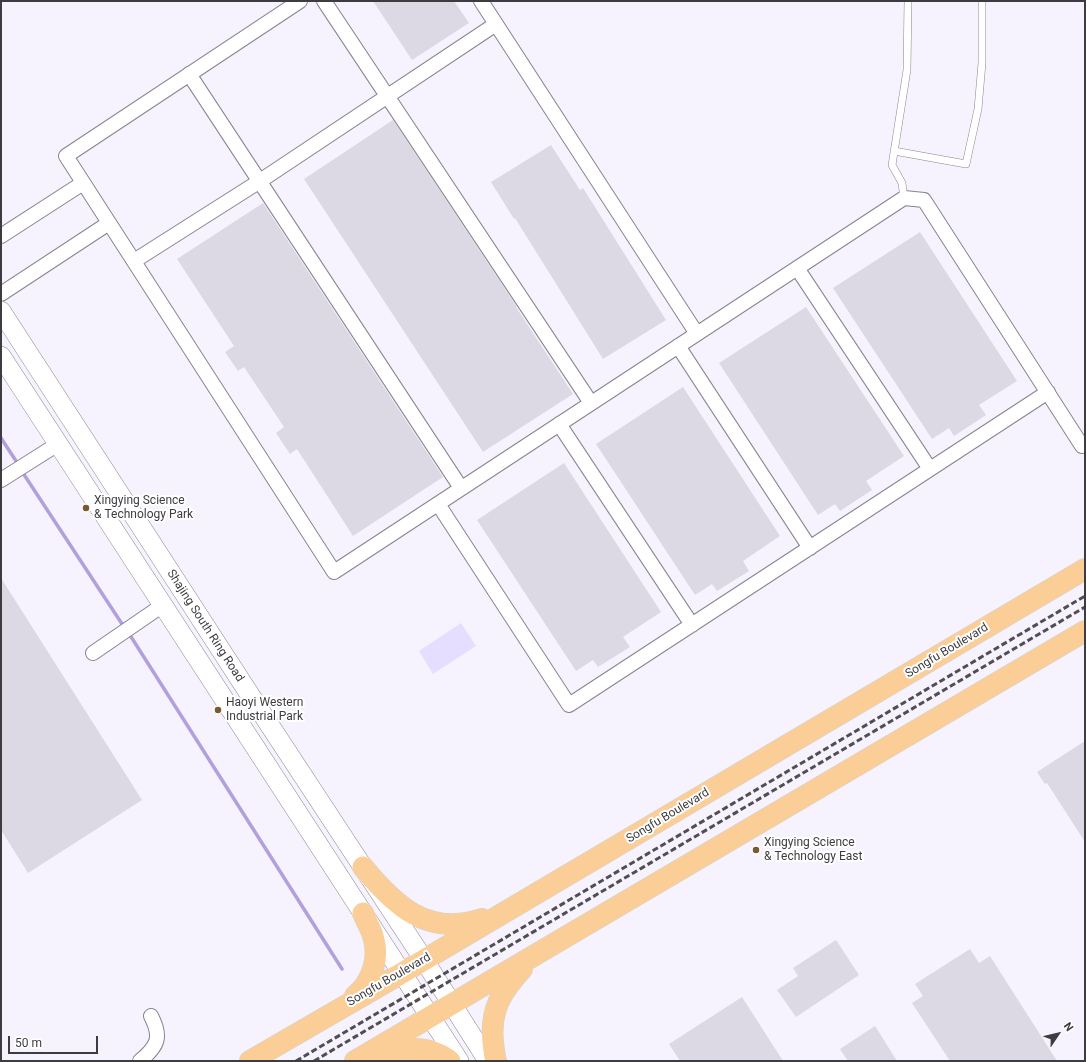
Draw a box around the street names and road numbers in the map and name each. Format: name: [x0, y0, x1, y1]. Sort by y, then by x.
street label: Shajing South Ring Road: [163, 567, 247, 685]
street label: Songfu Boulevard: [903, 621, 991, 681]
street label: Songfu Boulevard: [624, 786, 712, 846]
street label: Songfu Boulevard: [345, 950, 433, 1010]

